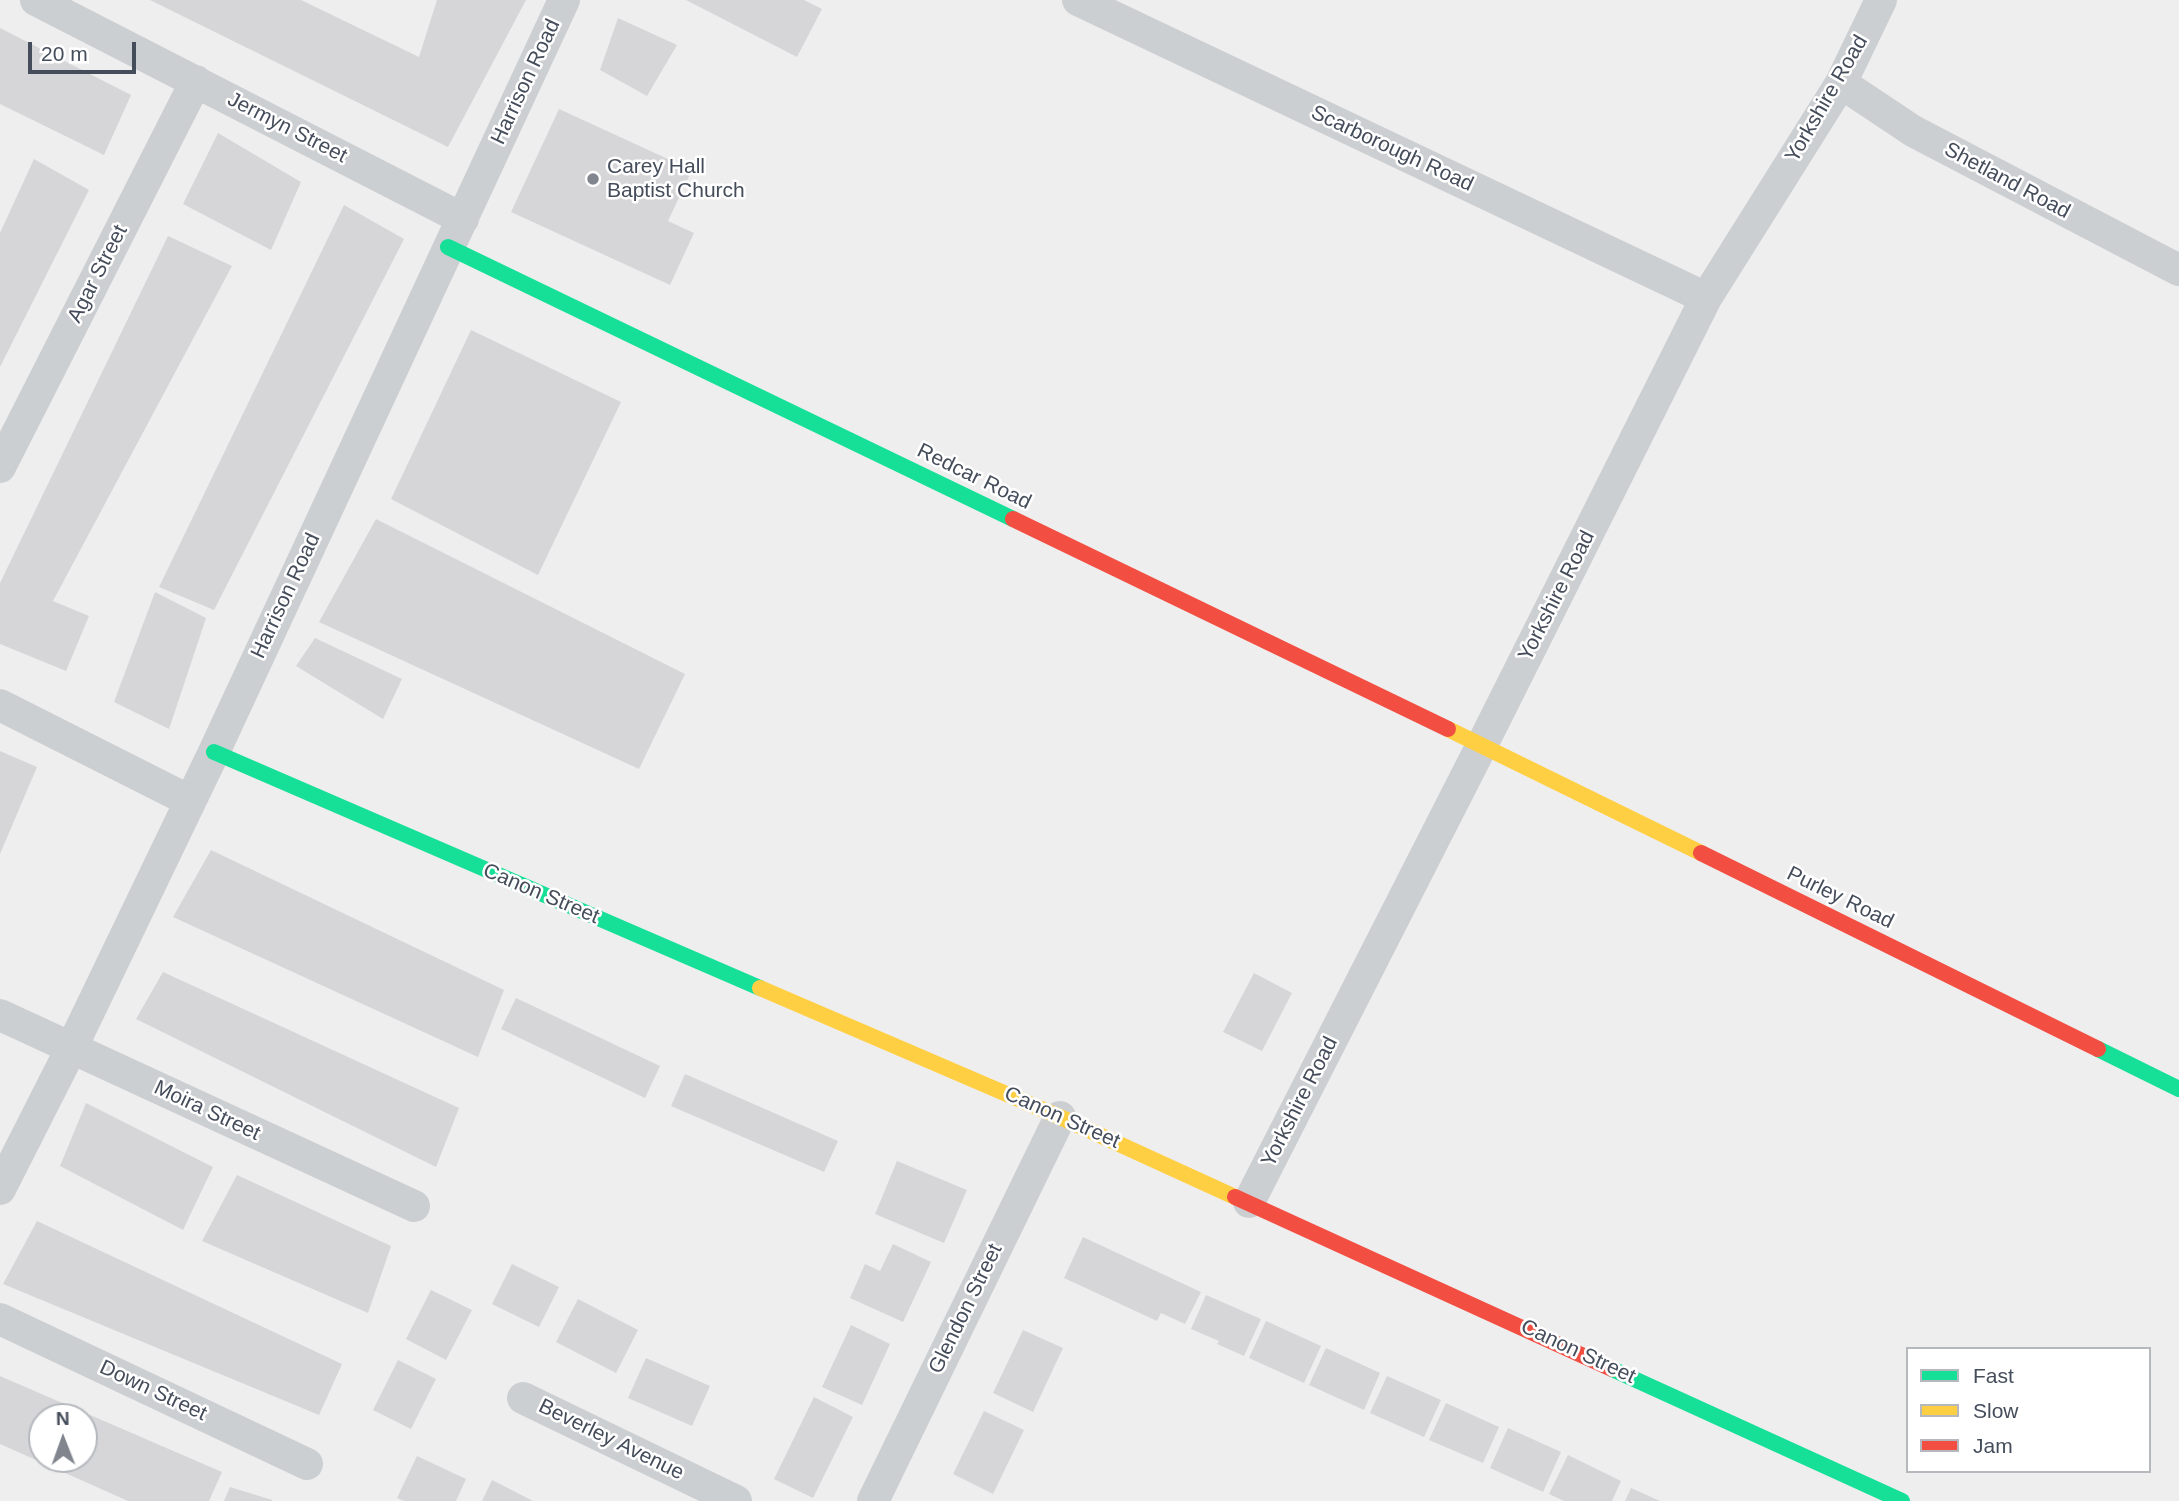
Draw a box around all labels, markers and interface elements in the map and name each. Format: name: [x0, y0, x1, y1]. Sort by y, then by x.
street label: Harrison Road: [486, 15, 566, 149]
scale bar: [32, 28, 140, 72]
street label: Yorkshire Road: [1780, 31, 1874, 167]
text: 20 m: [41, 42, 88, 65]
street label: Jermyn Street: [223, 87, 351, 169]
street label: Scarborough Road: [1307, 100, 1477, 198]
street label: Shetland Road: [1940, 137, 2074, 225]
place label: Carey Hall Baptist Church: [607, 154, 745, 204]
marker: Carey Hall Baptist Church: [585, 171, 601, 187]
street label: Agar Street: [63, 221, 133, 327]
street label: Redcar Road: [913, 439, 1035, 515]
street label: Yorkshire Road: [1513, 527, 1601, 665]
street label: Harrison Road: [246, 529, 326, 663]
street label: Canon Street: [479, 858, 603, 930]
street label: Purley Road: [1783, 861, 1897, 935]
street label: Yorkshire Road: [1256, 1033, 1344, 1171]
street label: Moira Street: [150, 1075, 264, 1147]
street label: Canon Street: [1000, 1081, 1124, 1155]
street label: Glendon Street: [924, 1240, 1008, 1378]
street label: Canon Street: [1517, 1314, 1639, 1390]
legend: [1906, 1347, 2151, 1473]
street label: Down Street: [95, 1355, 211, 1427]
text: Fast: [1973, 1364, 2014, 1387]
street label: Beverley Avenue: [534, 1394, 688, 1486]
text: Slow: [1973, 1399, 2019, 1422]
north arrow: [28, 1403, 98, 1473]
text: N: [56, 1408, 70, 1429]
text: Jam: [1973, 1434, 2013, 1457]

